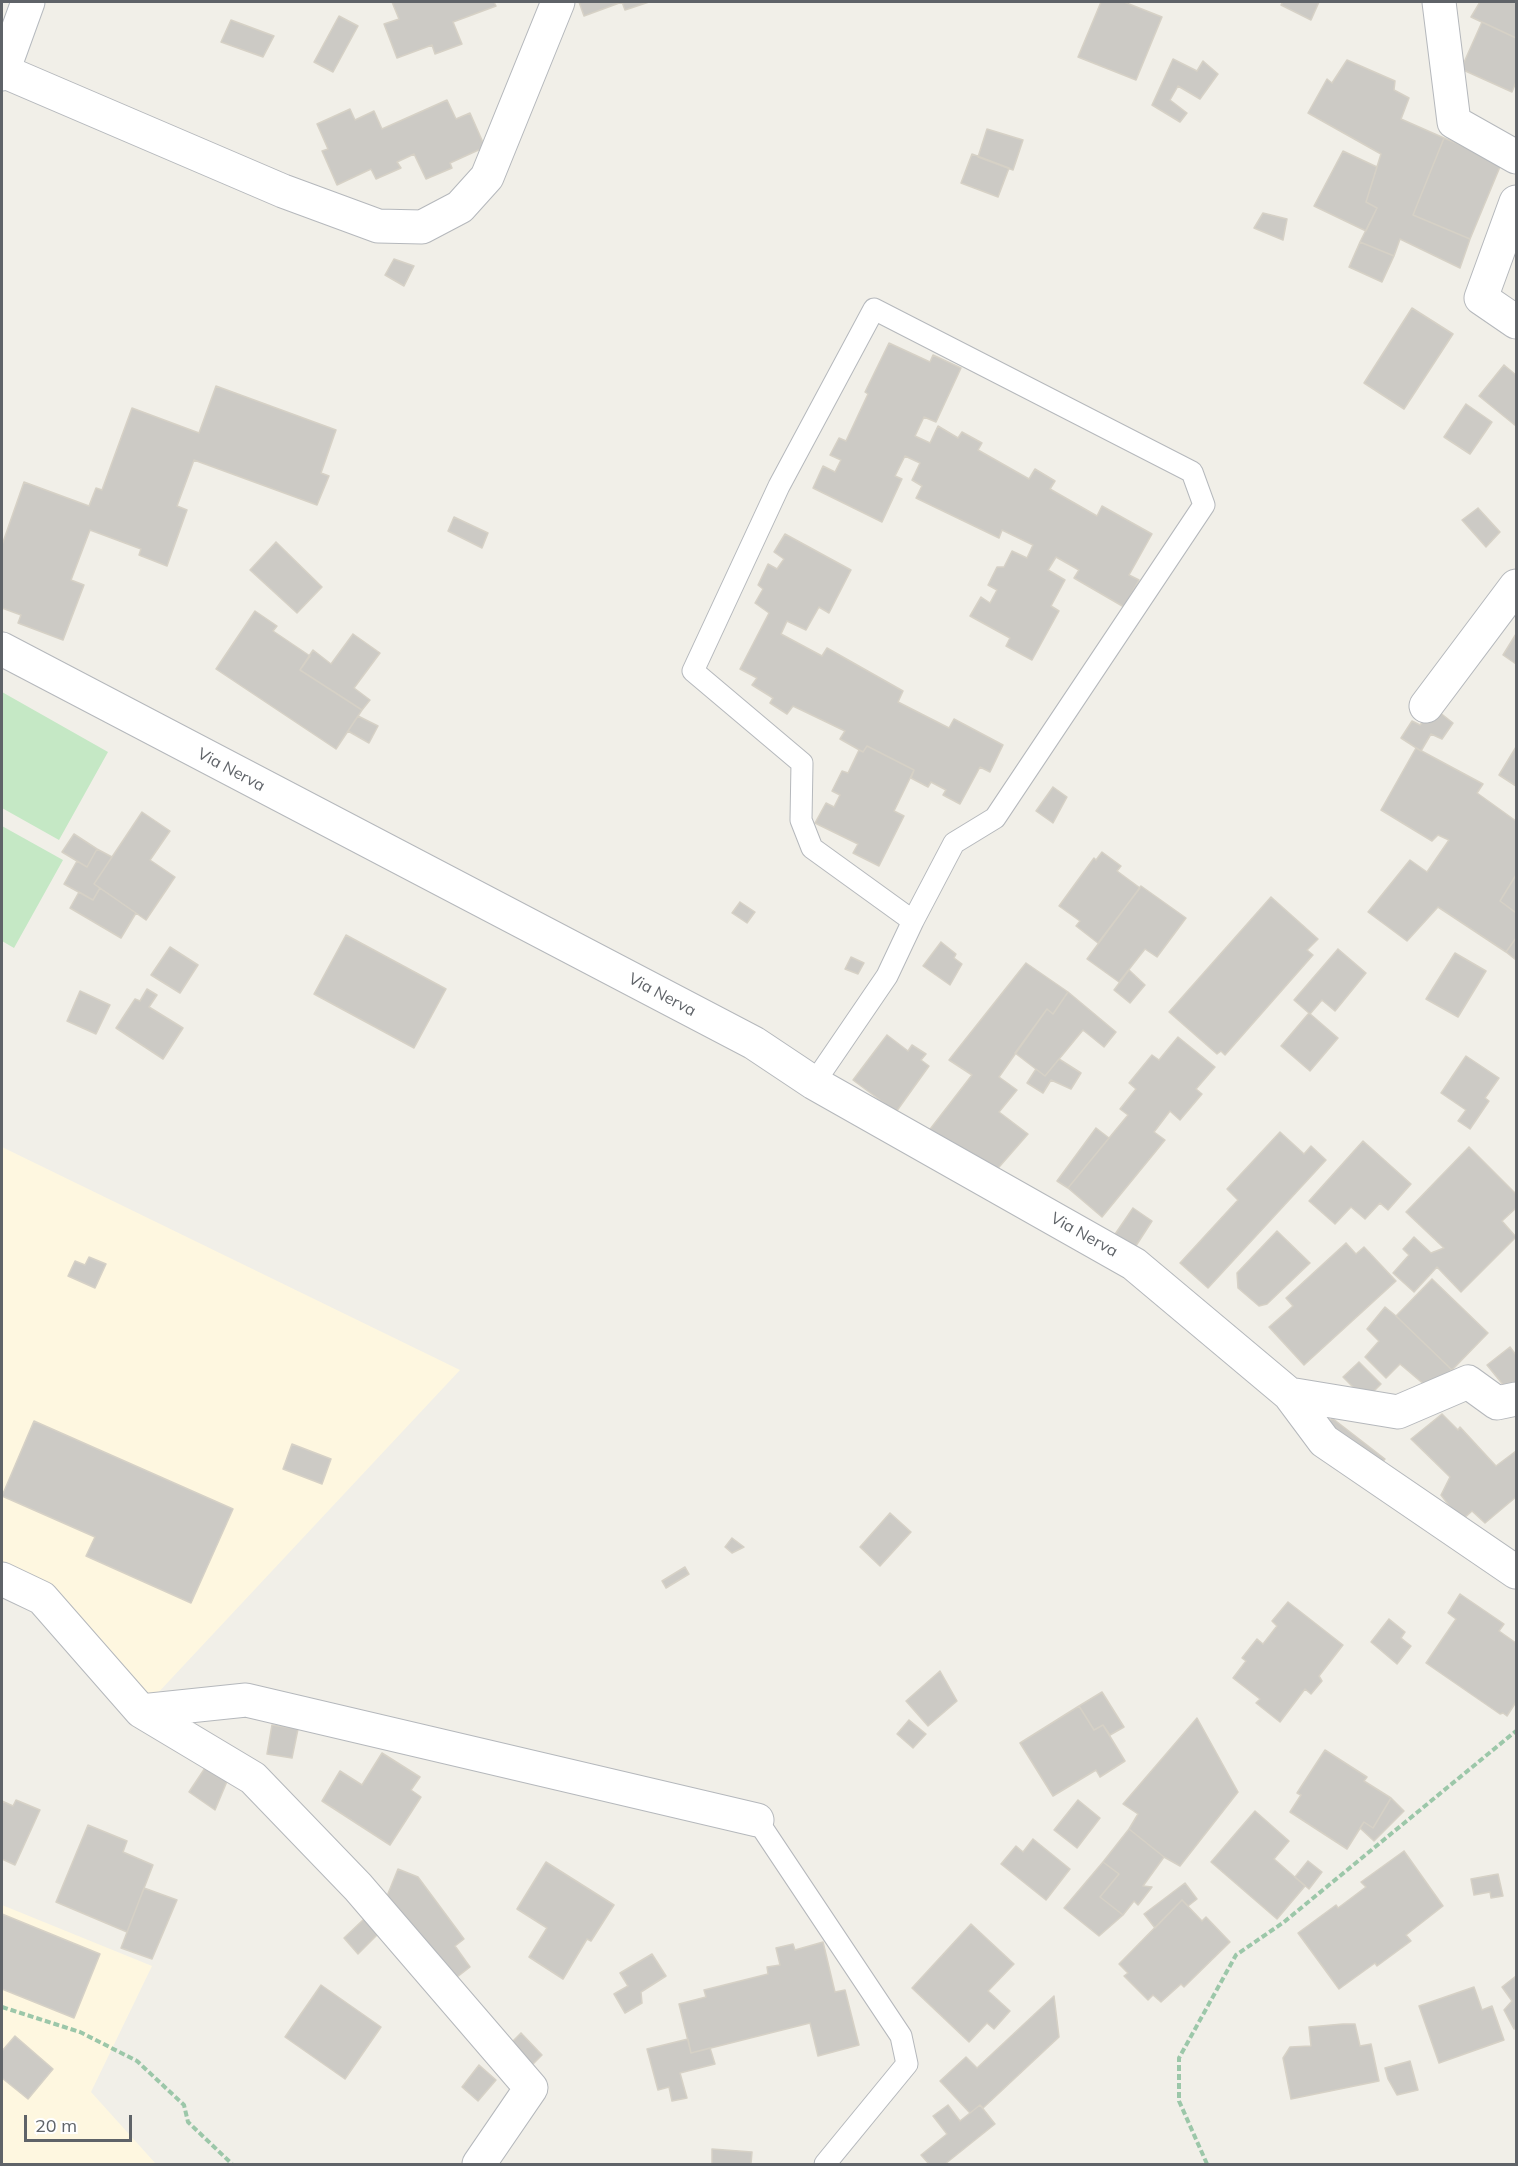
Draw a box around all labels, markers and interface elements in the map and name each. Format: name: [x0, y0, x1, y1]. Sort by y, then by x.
street label: Via Nerva: [194, 744, 268, 796]
street label: Via Nerva: [625, 969, 699, 1021]
street label: Via Nerva: [1047, 1209, 1121, 1261]
scale bar: [27, 2103, 135, 2141]
text: 20 m: [35, 2114, 77, 2137]

